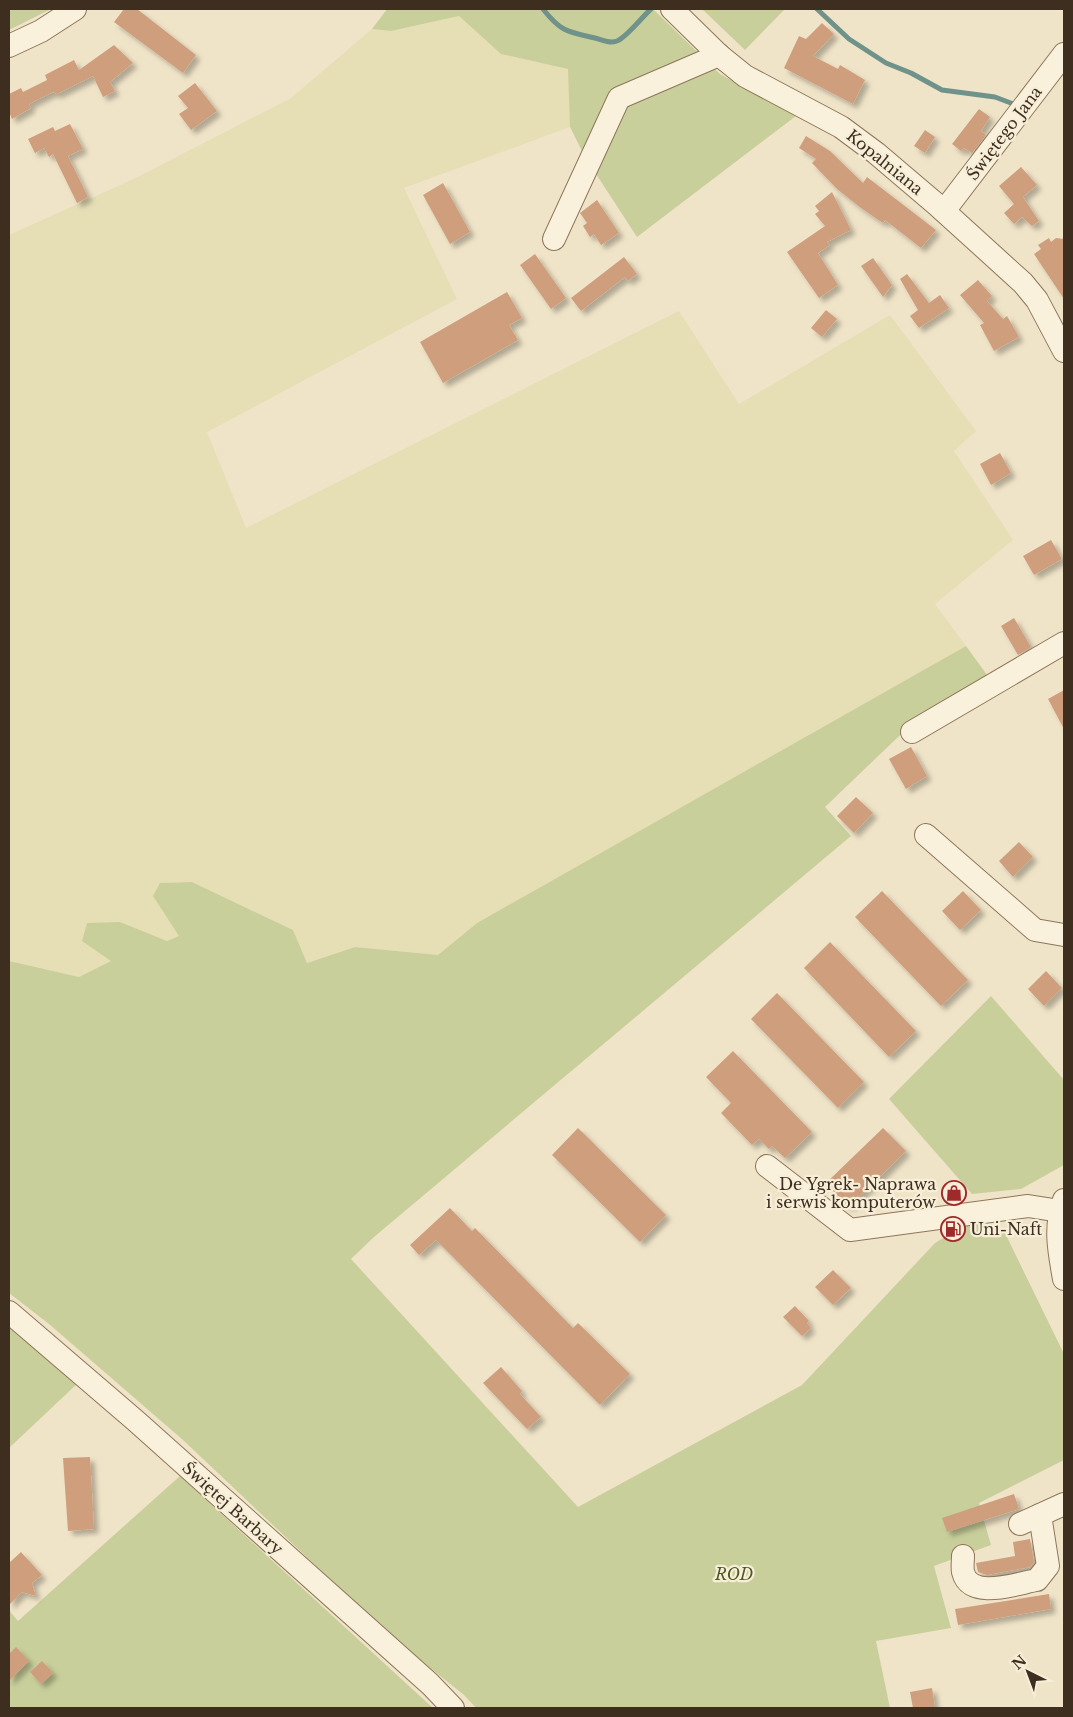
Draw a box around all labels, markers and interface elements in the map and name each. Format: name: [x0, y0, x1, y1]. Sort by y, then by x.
street label: Świętego Jana: [962, 82, 1046, 184]
street label: Kopalniana: [843, 125, 927, 199]
place label: De Ygrek- Naprawa i serwis komputerów: [766, 1174, 936, 1212]
shop icon: De Ygrek- Naprawa i serwis komputerów: [941, 1180, 967, 1206]
fuel station icon: Uni-Naft: [940, 1216, 966, 1242]
place label: Uni-Naft: [970, 1219, 1042, 1239]
street label: Świętej Barbary: [178, 1457, 288, 1559]
park label: ROD: [714, 1564, 753, 1584]
north arrow: [1003, 1647, 1053, 1697]
text: N: [1008, 1651, 1030, 1673]

